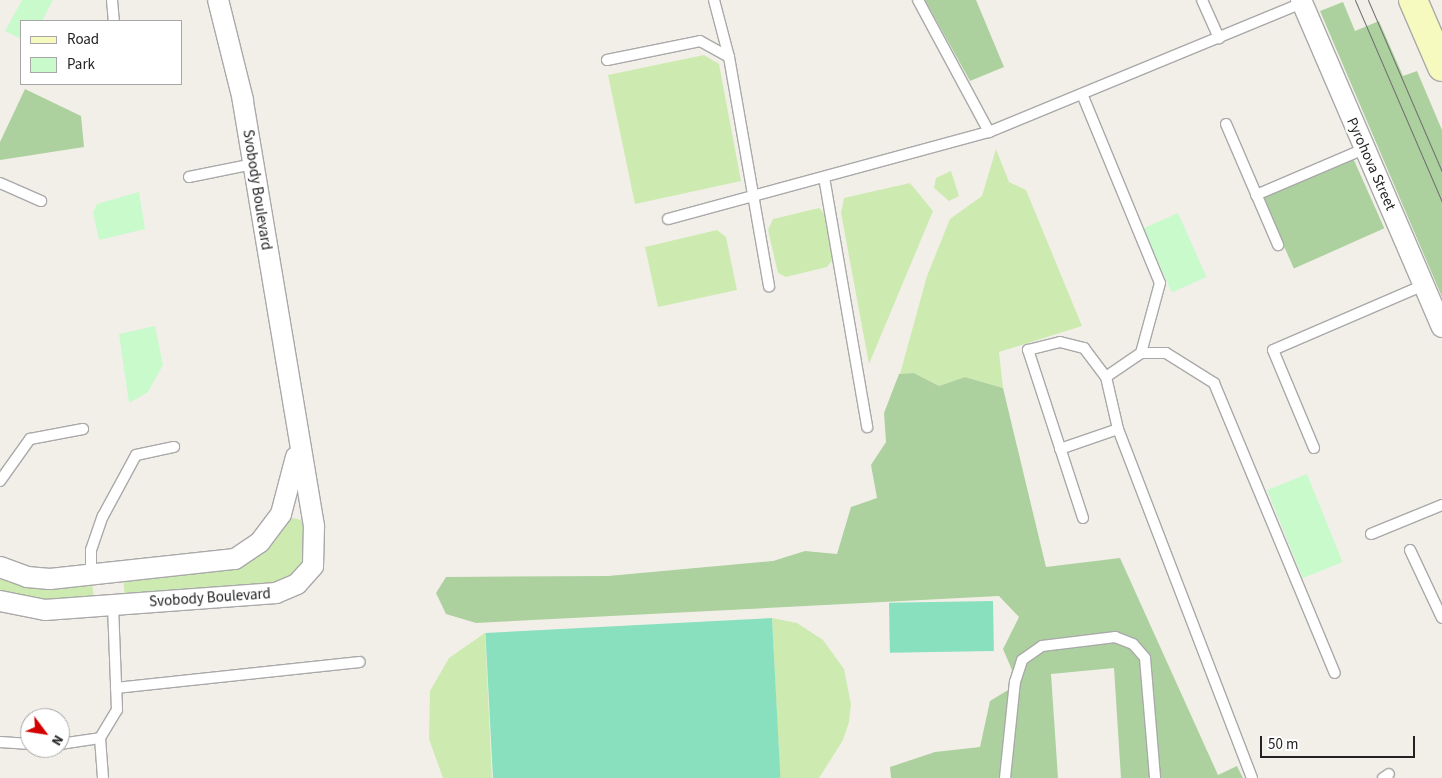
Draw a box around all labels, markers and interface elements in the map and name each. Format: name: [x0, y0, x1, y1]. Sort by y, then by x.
legend: [20, 20, 182, 85]
text: Road: [67, 29, 99, 50]
text: Park: [67, 54, 95, 75]
street label: Pyrohova Street: [1342, 115, 1400, 213]
street label: Svobody Boulevard: [239, 128, 275, 252]
street label: Svobody Boulevard: [149, 585, 271, 611]
north arrow: [20, 708, 70, 758]
scale bar: [1262, 726, 1417, 758]
text: N: [46, 731, 68, 749]
text: 50 m: [1268, 734, 1298, 755]

